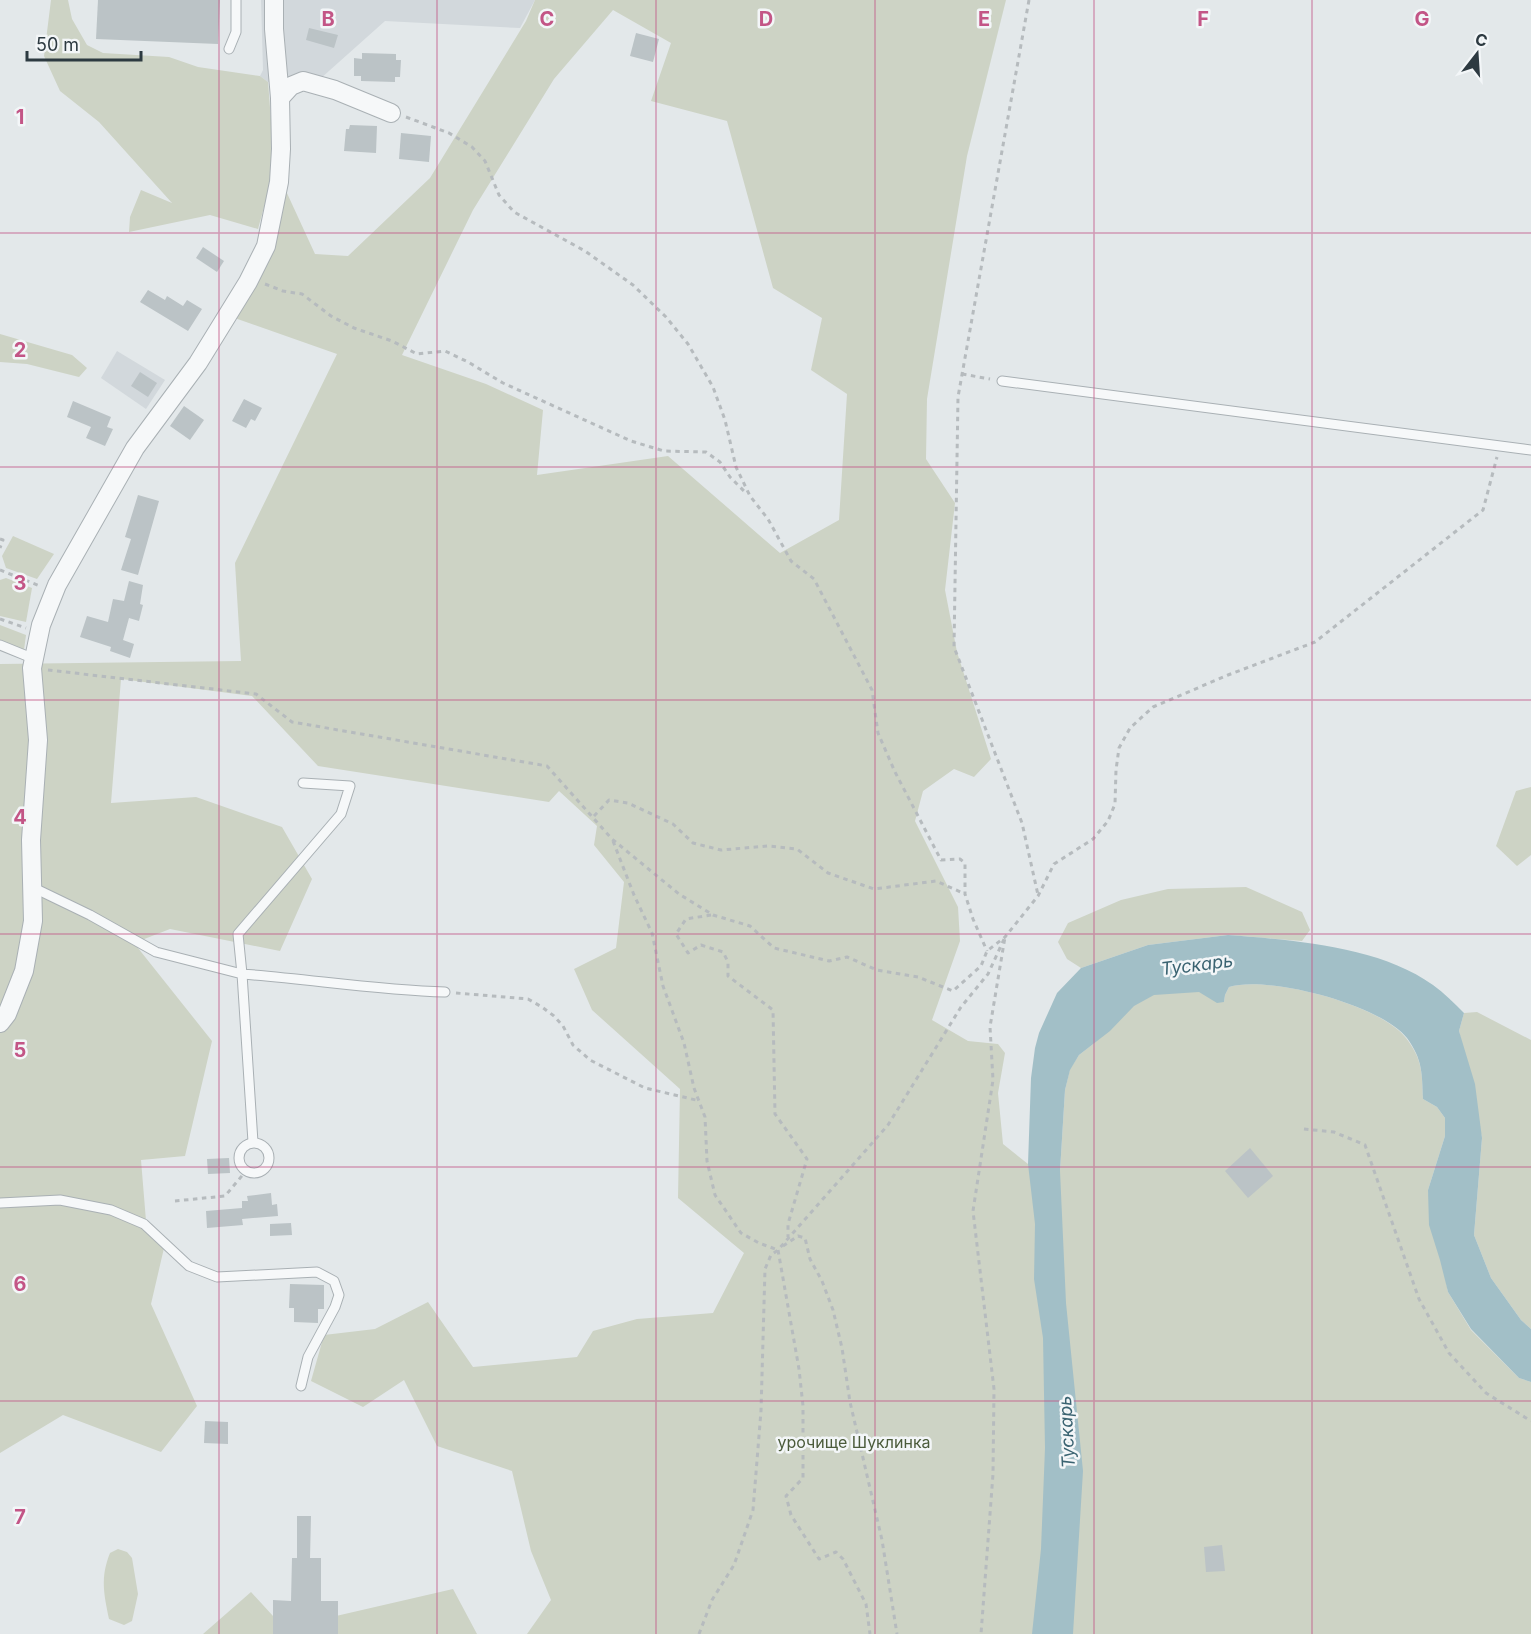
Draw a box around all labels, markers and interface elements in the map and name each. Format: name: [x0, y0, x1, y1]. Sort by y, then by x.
text: B: [321, 7, 335, 31]
text: C: [540, 7, 554, 31]
text: D: [759, 7, 773, 31]
text: E: [978, 7, 990, 31]
text: F: [1197, 7, 1209, 31]
text: G: [1414, 7, 1430, 31]
scale bar: [27, 24, 141, 62]
north arrow: [1447, 24, 1507, 84]
text: С: [1473, 28, 1490, 51]
text: 50 m: [36, 34, 79, 55]
text: 1: [16, 105, 24, 129]
text: 2: [14, 338, 26, 362]
text: 3: [14, 571, 26, 595]
text: 4: [13, 805, 27, 829]
water label: Тускарь: [1160, 950, 1234, 979]
text: 5: [14, 1038, 26, 1062]
text: 6: [14, 1272, 27, 1296]
water label: Тускарь: [1054, 1395, 1079, 1469]
park label: урочище Шуклинка: [777, 1432, 931, 1452]
text: 7: [14, 1505, 26, 1529]

